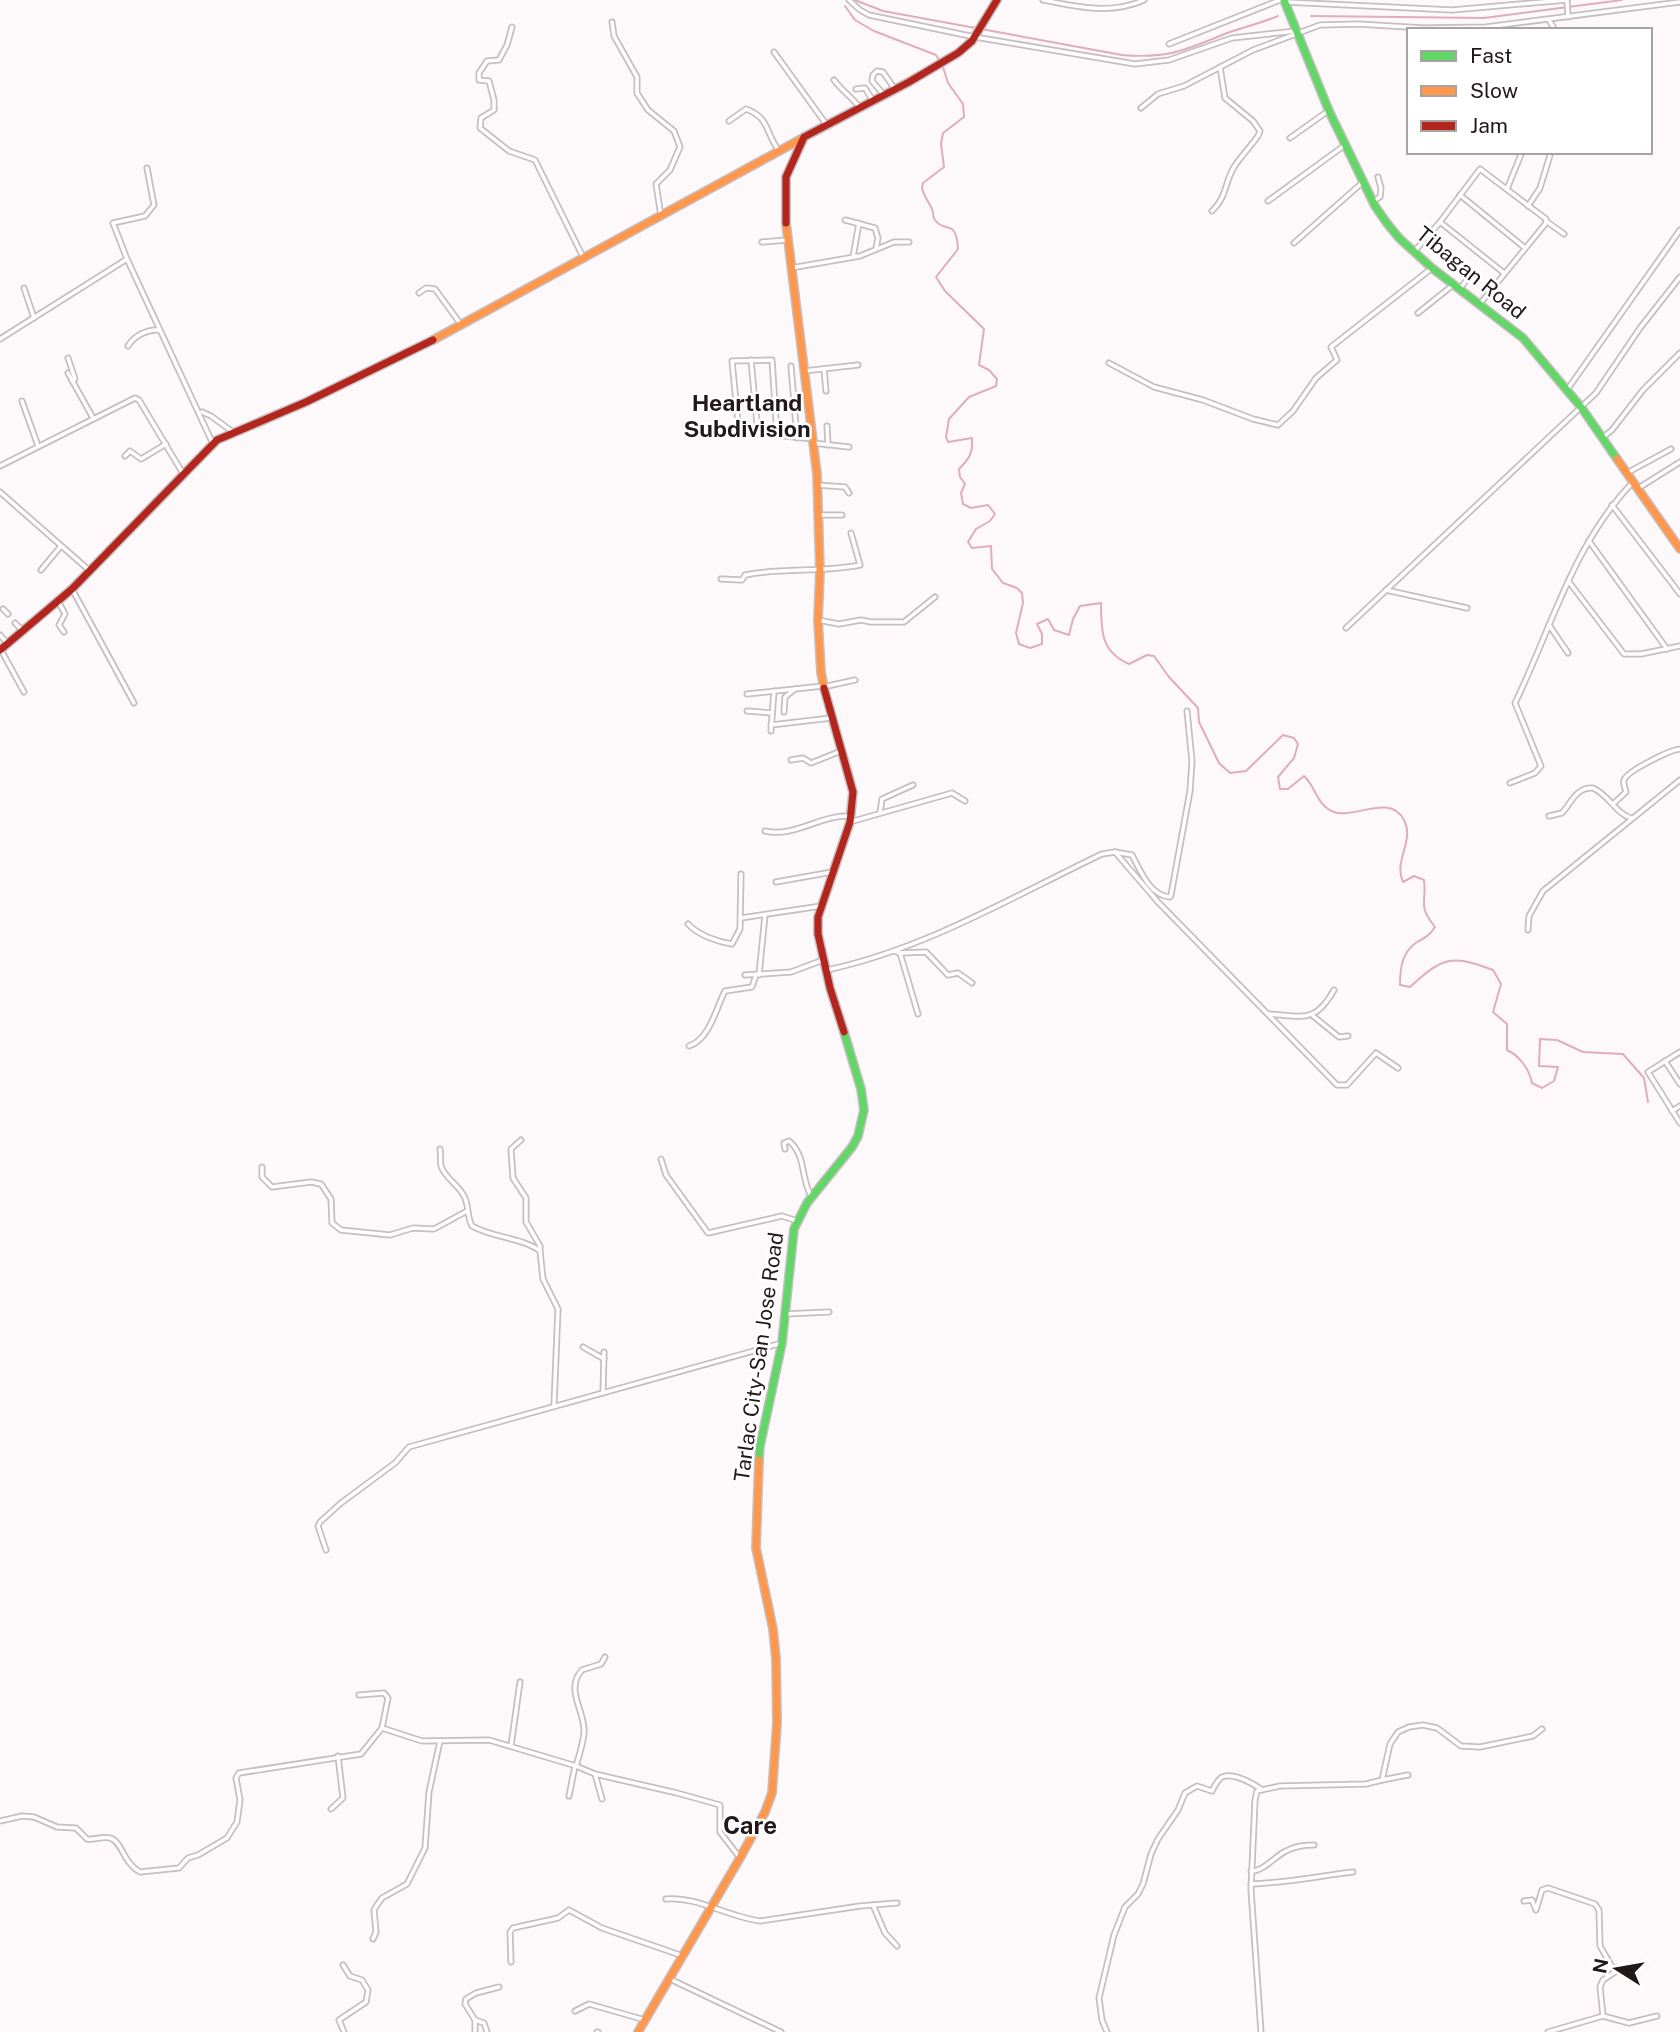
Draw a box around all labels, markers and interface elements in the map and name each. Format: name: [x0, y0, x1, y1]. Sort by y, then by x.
legend: [1407, 28, 1652, 154]
text: Fast: [1470, 43, 1512, 68]
text: Slow: [1470, 78, 1518, 103]
text: Jam: [1470, 113, 1508, 138]
street label: Tibagan Road: [1412, 221, 1531, 324]
district label: Heartland Subdivision: [683, 389, 811, 442]
street label: Tarlac City-San Jose Road: [729, 1231, 788, 1483]
district label: Care: [723, 1811, 777, 1839]
north arrow: [1582, 1934, 1652, 2004]
text: N: [1588, 1956, 1613, 1975]

